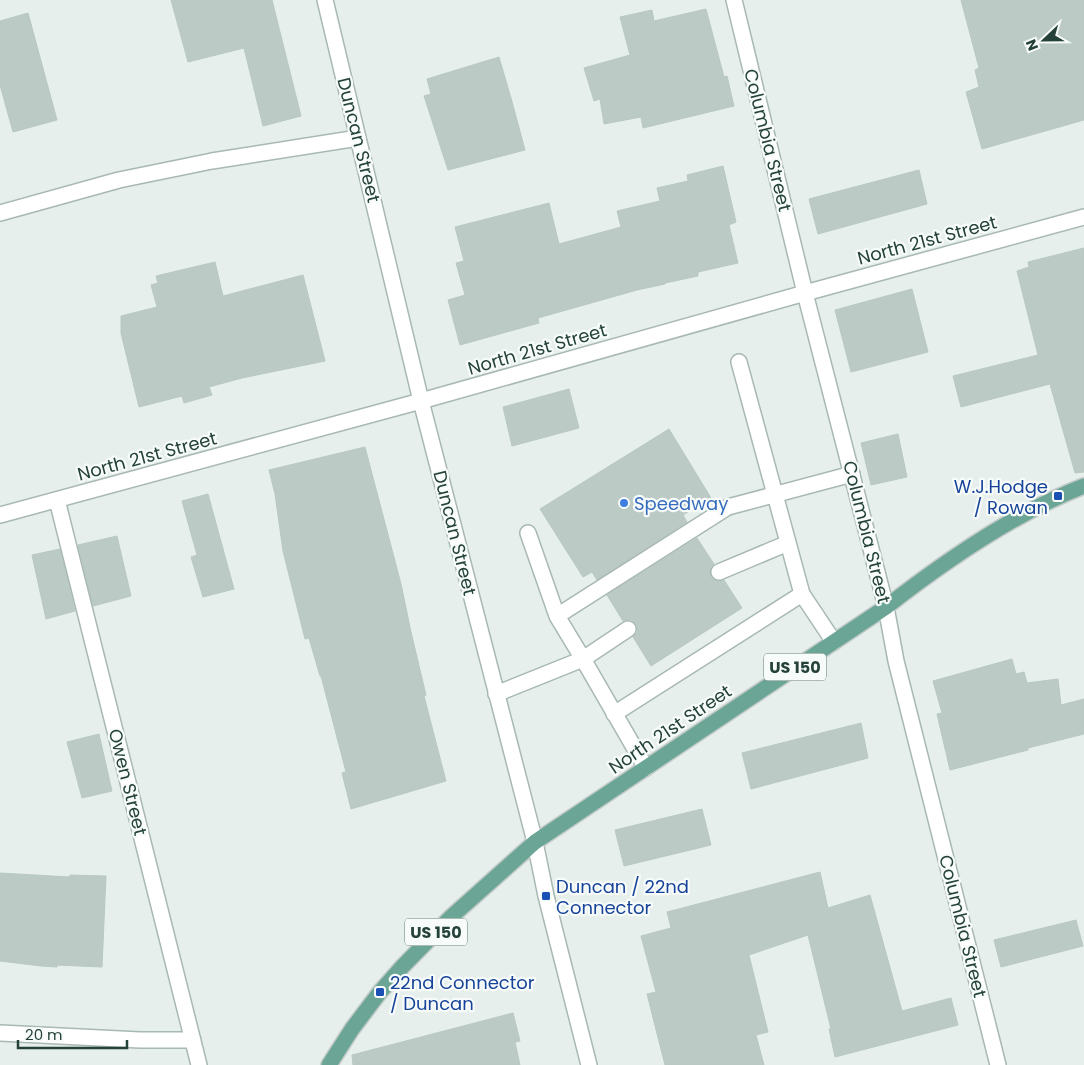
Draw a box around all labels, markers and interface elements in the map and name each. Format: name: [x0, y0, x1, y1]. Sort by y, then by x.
north arrow: [1019, 15, 1069, 65]
text: N: [1021, 36, 1043, 53]
street label: Columbia Street: [738, 66, 798, 214]
street label: Duncan Street: [331, 75, 387, 205]
street label: North 21st Street: [855, 209, 999, 271]
street label: North 21st Street: [465, 317, 609, 381]
street label: North 21st Street: [75, 425, 219, 487]
street label: Columbia Street: [837, 458, 897, 606]
street label: Duncan Street: [427, 468, 483, 598]
place label: W.J.Hodge / Rowan: [954, 474, 1048, 520]
marker: W.J.Hodge / Rowan: [1052, 490, 1064, 502]
place label: Speedway: [634, 491, 728, 516]
marker: Speedway: [618, 497, 630, 509]
road number: US 150: [764, 654, 826, 680]
street label: North 21st Street: [604, 679, 736, 779]
street label: Owen Street: [103, 726, 153, 838]
street label: Columbia Street: [933, 852, 993, 1000]
place label: Duncan / 22nd Connector: [556, 874, 689, 920]
marker: Duncan / 22nd Connector: [540, 890, 552, 902]
road number: US 150: [405, 919, 467, 946]
place label: 22nd Connector / Duncan: [390, 970, 535, 1016]
marker: 22nd Connector / Duncan: [374, 986, 386, 998]
scale bar: [18, 1018, 126, 1050]
text: 20 m: [25, 1024, 63, 1045]

